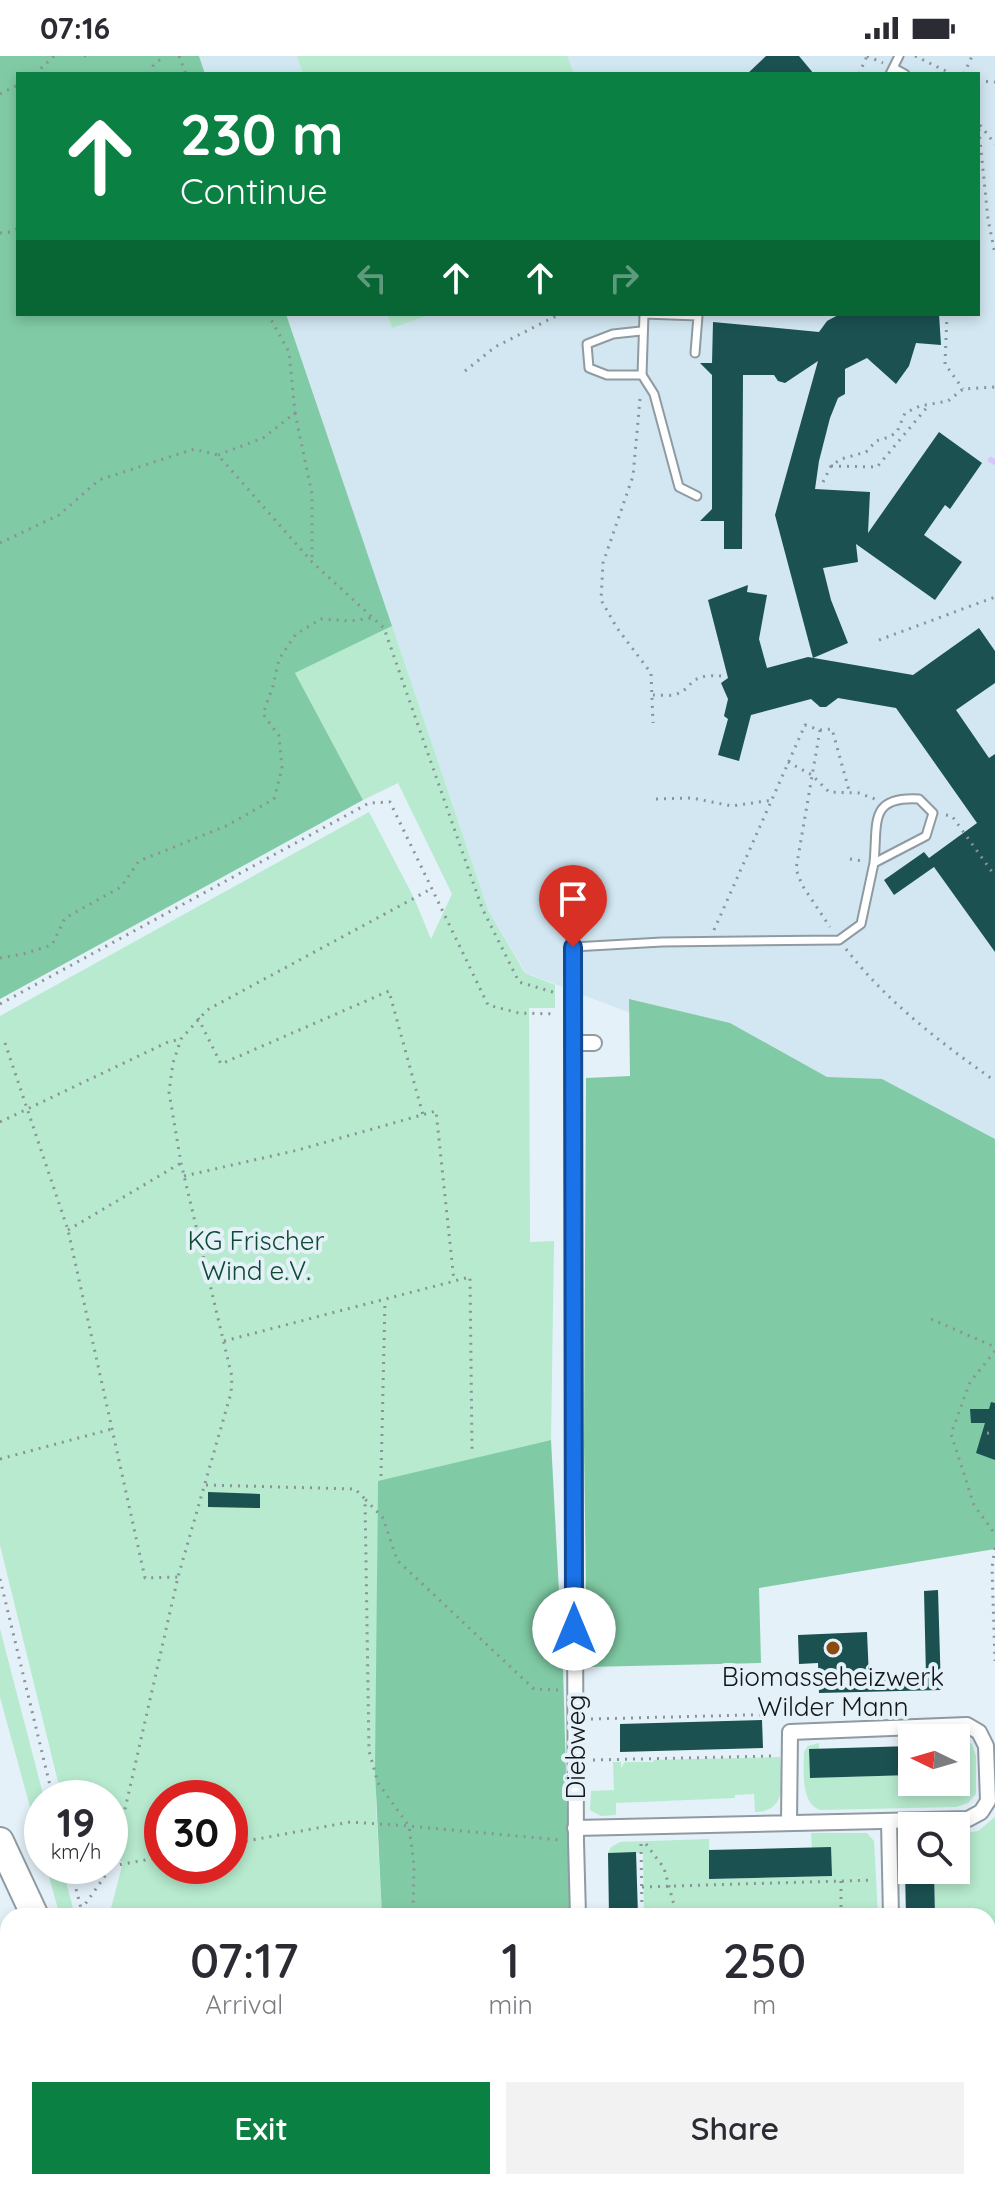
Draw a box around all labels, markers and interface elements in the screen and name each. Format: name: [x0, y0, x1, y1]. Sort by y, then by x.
text: 07:16: [40, 9, 110, 47]
text: 230 m: [180, 99, 344, 169]
icon: ahead: [48, 104, 152, 208]
text: Continue: [180, 168, 328, 213]
icon: left: [350, 256, 394, 300]
icon: ahead: [434, 256, 478, 300]
icon: ahead: [518, 256, 562, 300]
icon: right: [602, 256, 646, 300]
pin: [539, 865, 607, 947]
icon: arrive: [551, 877, 595, 921]
park label: KG Frischer Wind e.V.: [187, 1224, 325, 1287]
position arrow: [532, 1587, 616, 1671]
marker: Biomasseheizwerk Wilder Mann: [824, 1639, 842, 1657]
place label: Biomasseheizwerk Wilder Mann: [722, 1660, 944, 1723]
street label: Diebweg: [559, 1694, 592, 1800]
north arrow: [898, 1724, 970, 1796]
map controls: [898, 1724, 970, 1884]
speed limit sign: 30: [144, 1780, 248, 1884]
text: 19: [57, 1797, 95, 1847]
button: search: [898, 1812, 970, 1884]
text: km/h: [51, 1839, 101, 1864]
text: 07:17: [190, 1930, 299, 1990]
text: 1: [501, 1930, 520, 1990]
text: 250: [723, 1930, 806, 1990]
text: Arrival: [205, 1988, 283, 2021]
text: min: [488, 1988, 533, 2021]
text: m: [753, 1988, 776, 2021]
button: Exit: [32, 2082, 490, 2174]
button: Share: [506, 2082, 964, 2174]

